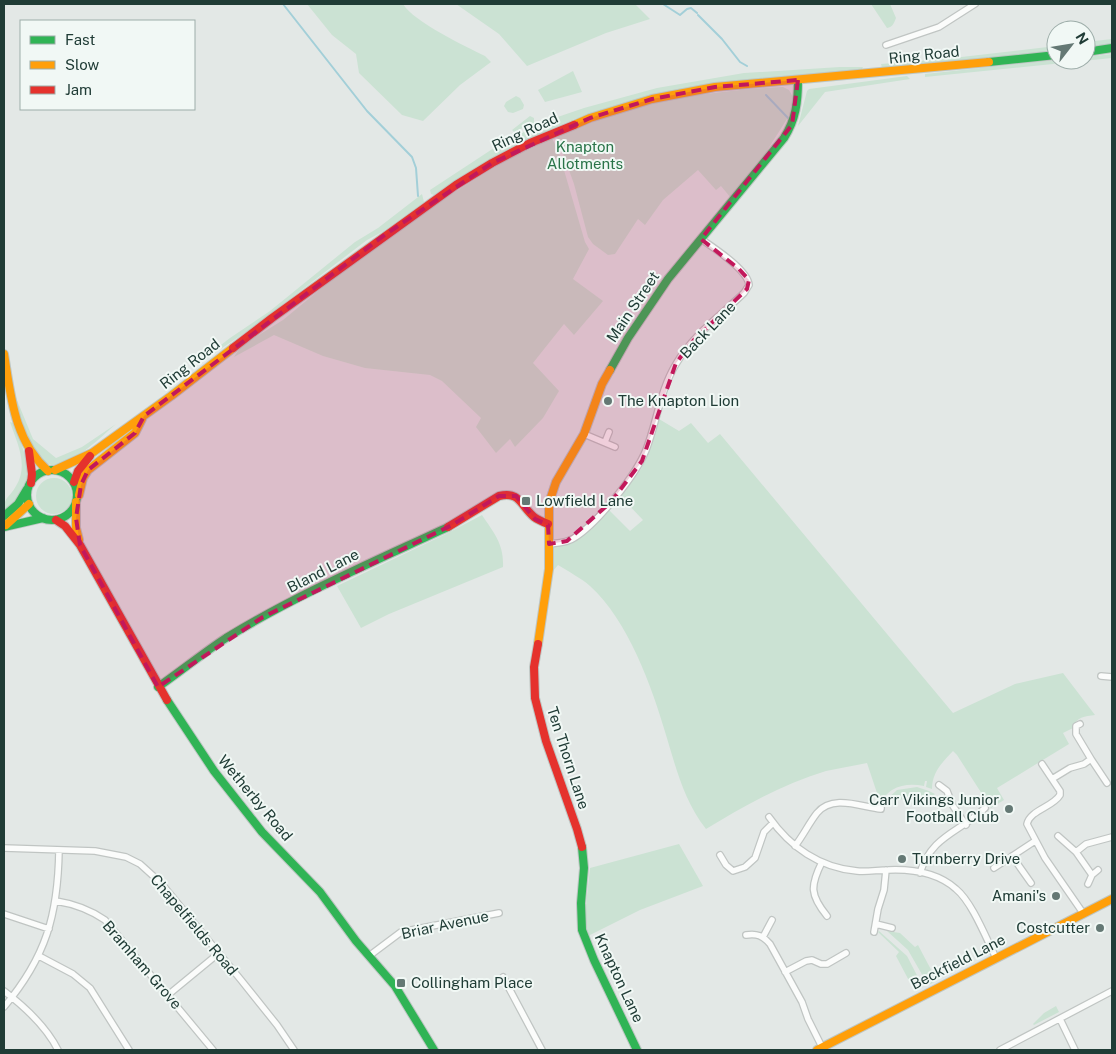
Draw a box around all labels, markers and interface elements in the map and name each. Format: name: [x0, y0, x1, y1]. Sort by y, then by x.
legend: [20, 20, 195, 110]
north arrow: [1046, 20, 1096, 70]
text: N: [1072, 29, 1092, 47]
text: Fast: [65, 31, 95, 48]
street label: Ring Road: [888, 42, 960, 67]
text: Slow: [65, 56, 100, 73]
text: Jam: [65, 81, 92, 98]
street label: Ring Road: [489, 109, 561, 154]
park label: Knapton Allotments: [547, 138, 623, 172]
street label: Main Street: [603, 268, 662, 345]
street label: Back Lane: [676, 298, 739, 362]
street label: Ring Road: [156, 335, 223, 392]
place label: The Knapton Lion: [618, 392, 739, 409]
marker: The Knapton Lion: [602, 395, 614, 407]
place label: Lowfield Lane: [536, 492, 633, 509]
marker: Lowfield Lane: [520, 495, 532, 507]
street label: Bland Lane: [284, 545, 361, 596]
street label: Ten Thorn Lane: [544, 704, 593, 811]
street label: Wetherby Road: [215, 751, 296, 844]
place label: Carr Vikings Junior Football Club: [869, 791, 999, 825]
marker: Carr Vikings Junior Football Club: [1003, 803, 1015, 815]
place label: Turnberry Drive: [912, 850, 1020, 867]
marker: Turnberry Drive: [896, 853, 908, 865]
street label: Chapelfields Road: [147, 871, 242, 979]
place label: Amani's: [992, 887, 1046, 904]
marker: Amani's: [1050, 890, 1062, 902]
street label: Briar Avenue: [400, 907, 490, 942]
street label: Bramham Grove: [99, 917, 185, 1012]
place label: Costcutter: [1016, 919, 1090, 936]
marker: Costcutter: [1094, 922, 1106, 934]
street label: Beckfield Lane: [908, 930, 1008, 993]
street label: Knapton Lane: [591, 931, 647, 1025]
place label: Collingham Place: [411, 974, 533, 991]
marker: Collingham Place: [395, 977, 407, 989]

